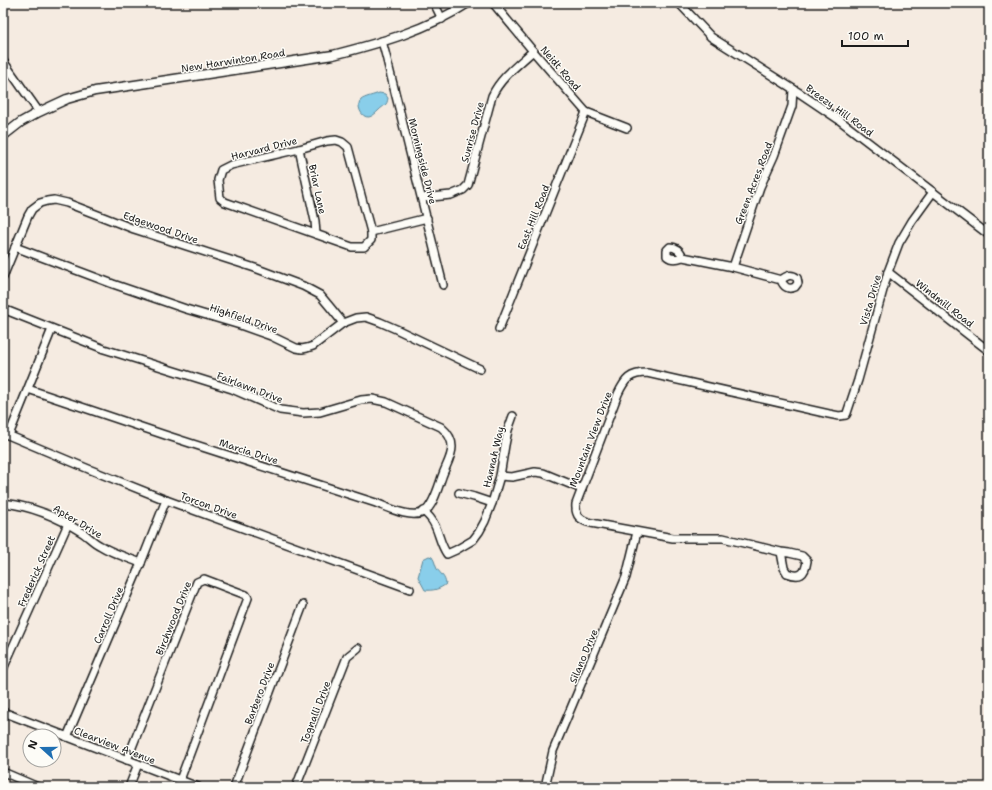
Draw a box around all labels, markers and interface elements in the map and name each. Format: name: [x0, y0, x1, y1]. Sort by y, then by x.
scale bar: [842, 22, 908, 48]
text: 100 m: [848, 28, 884, 44]
street label: Neidt Road: [538, 43, 584, 94]
street label: New Harwinton Road: [180, 46, 287, 75]
street label: Breezy Hill Road: [803, 81, 877, 140]
street label: Sunrise Drive: [458, 100, 487, 164]
street label: Morningside Drive: [406, 117, 440, 206]
street label: Harvard Drive: [230, 134, 299, 163]
street label: Green Acres Road: [732, 139, 775, 226]
street label: Briar Lane: [306, 163, 329, 215]
street label: East Hill Road: [514, 182, 553, 252]
street label: Edgewood Drive: [122, 209, 200, 247]
street label: Vista Drive: [857, 273, 884, 327]
street label: Windmill Road: [913, 277, 977, 331]
street label: Highfield Drive: [208, 301, 280, 336]
street label: Fairlawn Drive: [215, 369, 285, 406]
street label: Mountain View Drive: [566, 389, 615, 489]
street label: Hannah Way: [480, 425, 507, 489]
street label: Marcia Drive: [218, 436, 280, 467]
street label: Torcon Drive: [178, 489, 240, 522]
street label: Apter Drive: [51, 502, 105, 541]
street label: Frederick Street: [15, 533, 58, 609]
street label: Birchwood Drive: [153, 579, 194, 657]
street label: Carroll Drive: [91, 584, 126, 646]
street label: Silano Drive: [566, 627, 601, 685]
street label: Barbero Drive: [242, 660, 277, 726]
street label: Tognalli Drive: [298, 679, 334, 745]
street label: Clearview Avenue: [72, 724, 158, 767]
north arrow: [22, 728, 62, 768]
text: N: [25, 738, 42, 751]

